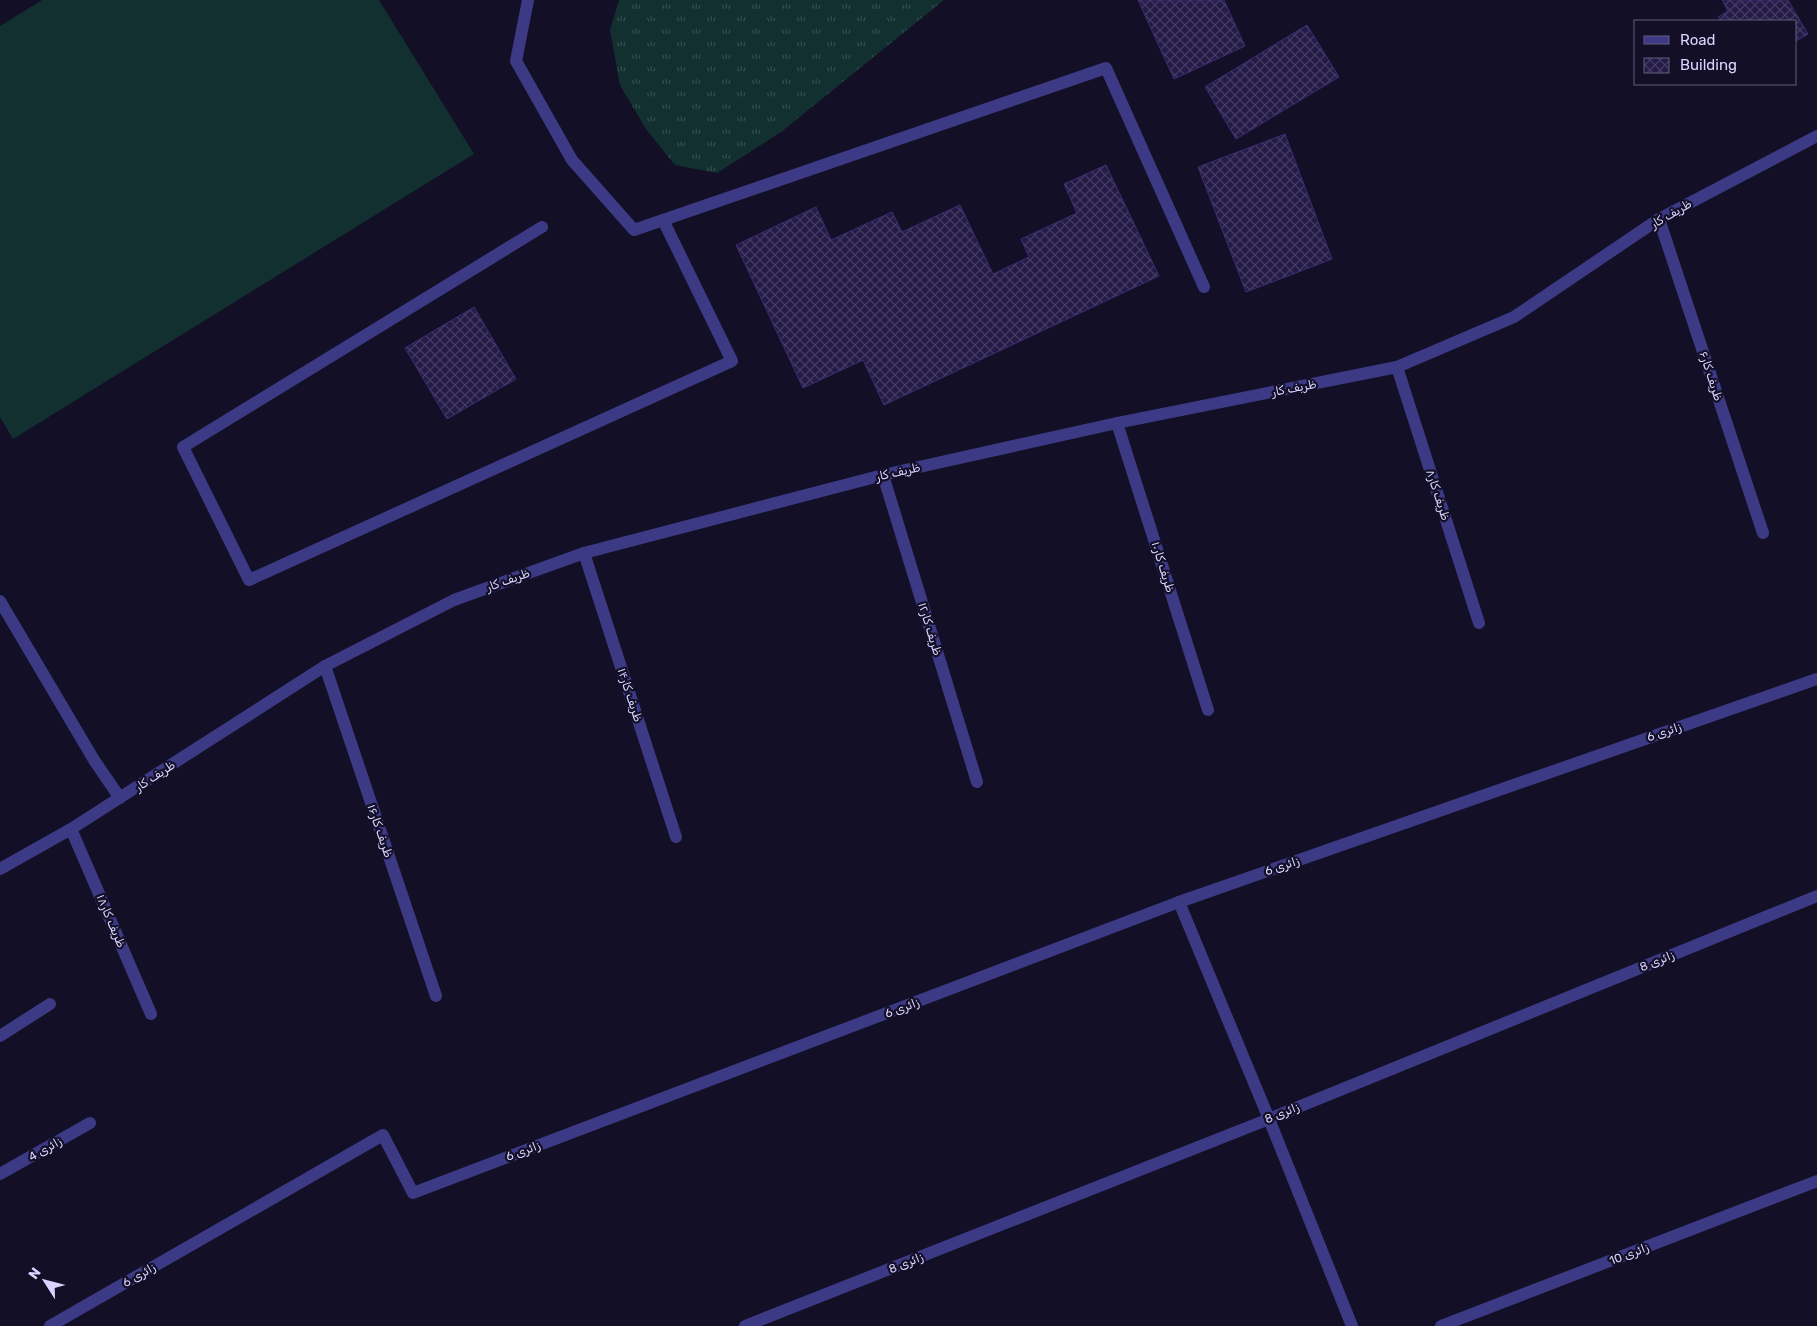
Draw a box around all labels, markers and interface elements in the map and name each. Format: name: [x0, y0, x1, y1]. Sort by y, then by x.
legend: [1634, 20, 1797, 85]
text: Road: [1680, 31, 1716, 49]
text: Building: [1680, 56, 1737, 74]
street label: ظریف کار: [1647, 197, 1695, 233]
street label: ظریف کار۶: [1695, 349, 1726, 403]
street label: ظریف کار: [1269, 377, 1318, 400]
street label: ظریف کار: [873, 460, 922, 485]
street label: ظریف کار۸: [1422, 468, 1453, 523]
street label: ظریف کار۱۰: [1148, 540, 1177, 595]
street label: ظریف کار: [483, 566, 532, 596]
street label: ظریف کار۱۲: [914, 601, 945, 658]
street label: ظریف کار۱۴: [614, 666, 645, 724]
street label: 6 زائری: [1645, 720, 1684, 745]
street label: ظریف کار: [131, 758, 178, 796]
street label: ظریف کار۱۶: [363, 803, 396, 860]
street label: 6 زائری: [1263, 854, 1302, 879]
street label: ظریف کار۱۸: [93, 892, 128, 950]
street label: 8 زائری: [1638, 948, 1677, 975]
street label: 6 زائری: [883, 995, 922, 1022]
street label: 8 زائری: [1263, 1100, 1302, 1127]
street label: زائری 4: [26, 1134, 65, 1165]
street label: 6 زائری: [504, 1138, 543, 1165]
street label: 10 زائری: [1607, 1240, 1651, 1269]
street label: 8 زائری: [887, 1250, 926, 1277]
north arrow: [20, 1256, 70, 1306]
street label: 6 زائری: [120, 1260, 159, 1291]
text: N: [25, 1265, 45, 1283]

